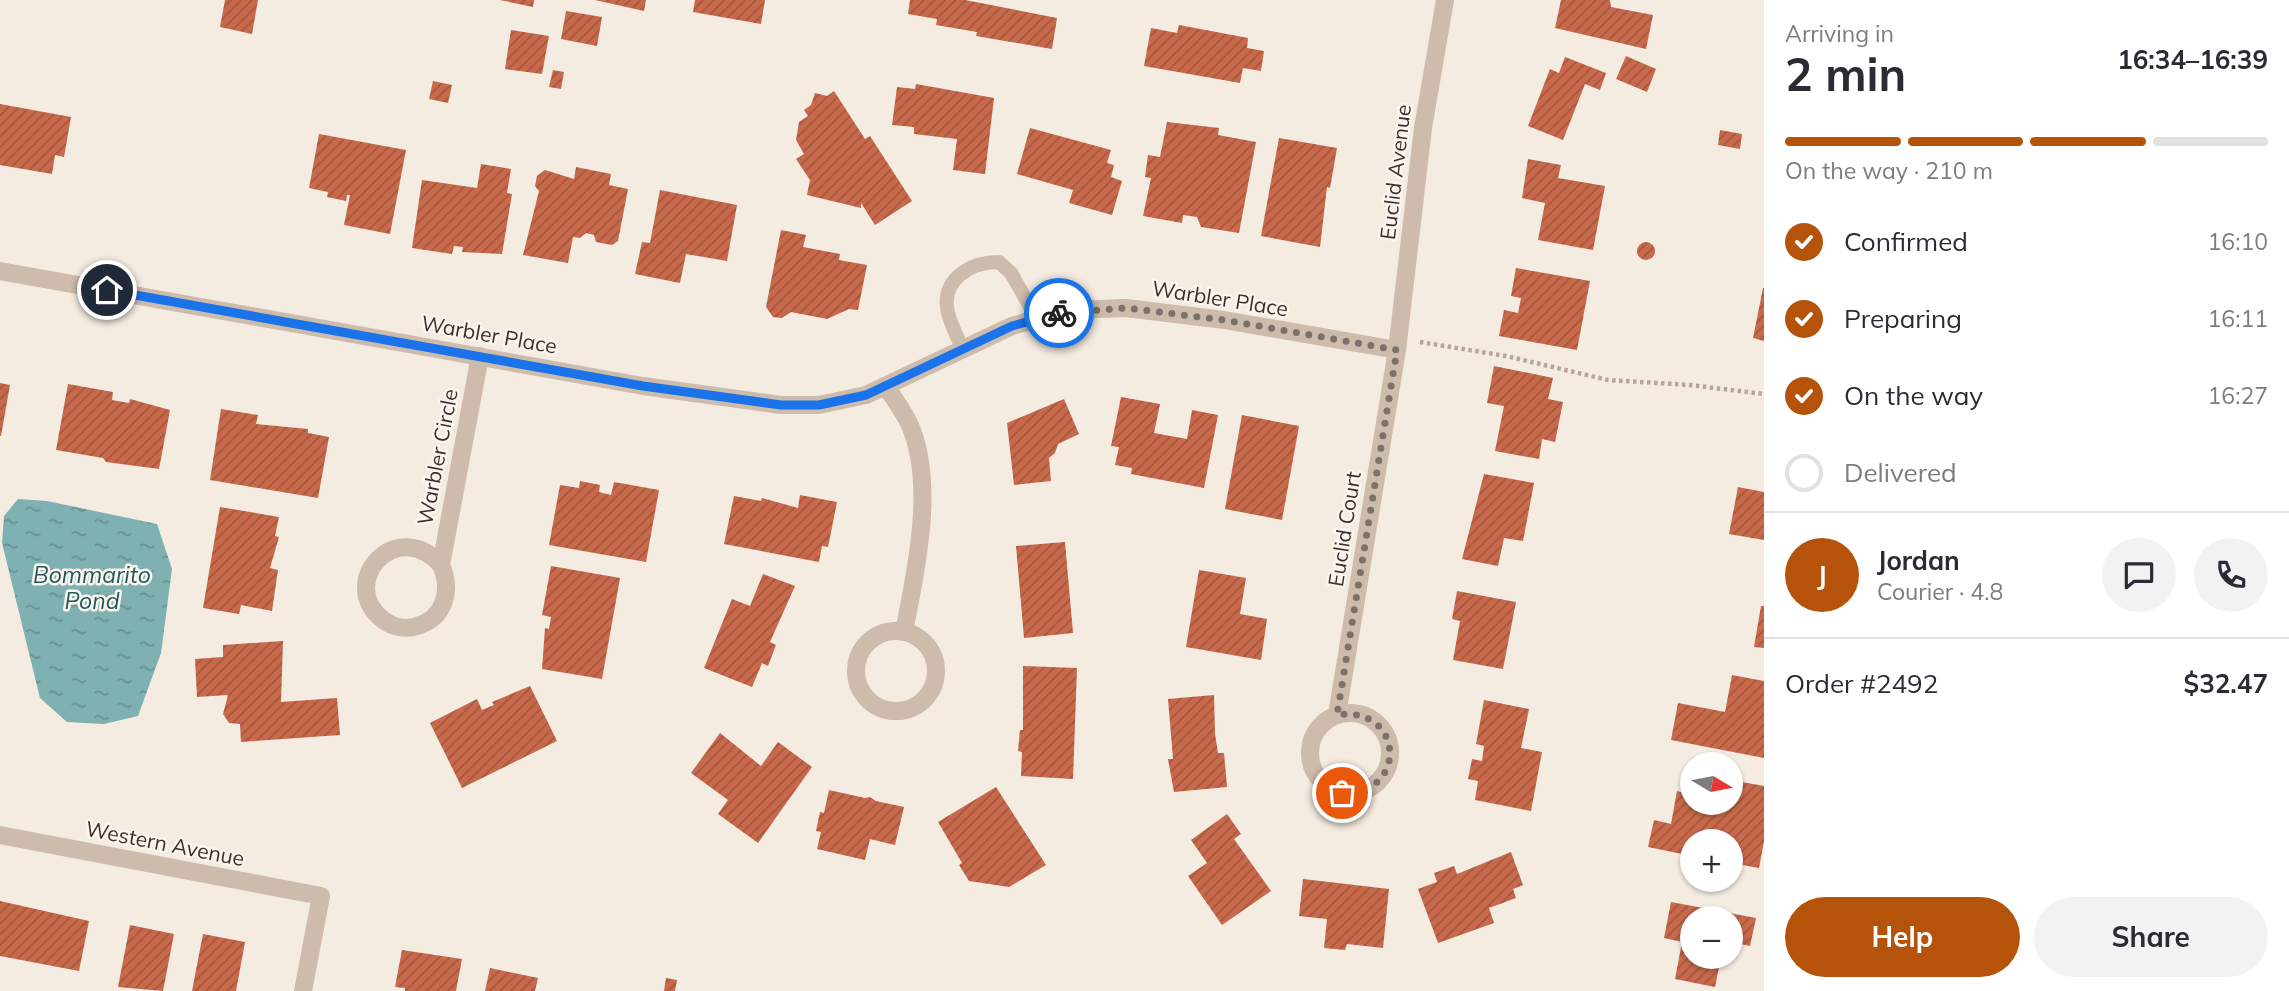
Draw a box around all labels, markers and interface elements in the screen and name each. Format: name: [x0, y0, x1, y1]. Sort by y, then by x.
text: Arriving in: [1785, 19, 1894, 48]
text: 16:34–16:39: [2117, 43, 2268, 76]
text: 2 min: [1785, 45, 1906, 103]
street label: Euclid Avenue: [1374, 103, 1416, 241]
text: On the way · 210 m: [1785, 156, 1993, 185]
icon: check: [1785, 223, 1823, 261]
text: Confirmed: [1844, 225, 1968, 258]
text: 16:10: [2208, 227, 2268, 256]
pin: [77, 260, 137, 320]
icon: home: [88, 271, 126, 309]
street label: Warbler Place: [1150, 274, 1290, 322]
courier: [1024, 278, 1094, 348]
icon: bike: [1040, 294, 1078, 332]
icon: check: [1785, 300, 1823, 338]
text: Preparing: [1844, 302, 1962, 335]
text: 16:11: [2208, 304, 2268, 333]
street label: Warbler Place: [419, 309, 559, 359]
icon: check: [1785, 377, 1823, 415]
text: On the way: [1844, 379, 1983, 412]
text: 16:27: [2208, 381, 2268, 410]
street label: Warbler Circle: [411, 387, 463, 527]
text: Delivered: [1844, 456, 1957, 489]
street label: Euclid Court: [1322, 469, 1366, 588]
button: chat: [2102, 538, 2176, 612]
button: phone: [2194, 538, 2268, 612]
text: Jordan: [1877, 544, 1960, 577]
text: J: [1817, 559, 1827, 592]
water label: Bommarito Pond: [33, 560, 151, 615]
text: Courier · 4.8: [1877, 577, 2003, 606]
text: Order #2492: [1785, 667, 1938, 700]
text: $32.47: [2184, 667, 2268, 700]
north arrow: [1680, 752, 1743, 816]
map controls: [1680, 752, 1743, 969]
pin: [1312, 763, 1372, 823]
icon: bag: [1323, 774, 1361, 812]
street label: Western Avenue: [84, 815, 247, 871]
button: +: [1680, 829, 1743, 892]
button: Help: [1785, 897, 2020, 977]
button: Share: [2034, 897, 2268, 977]
button: −: [1680, 906, 1743, 969]

